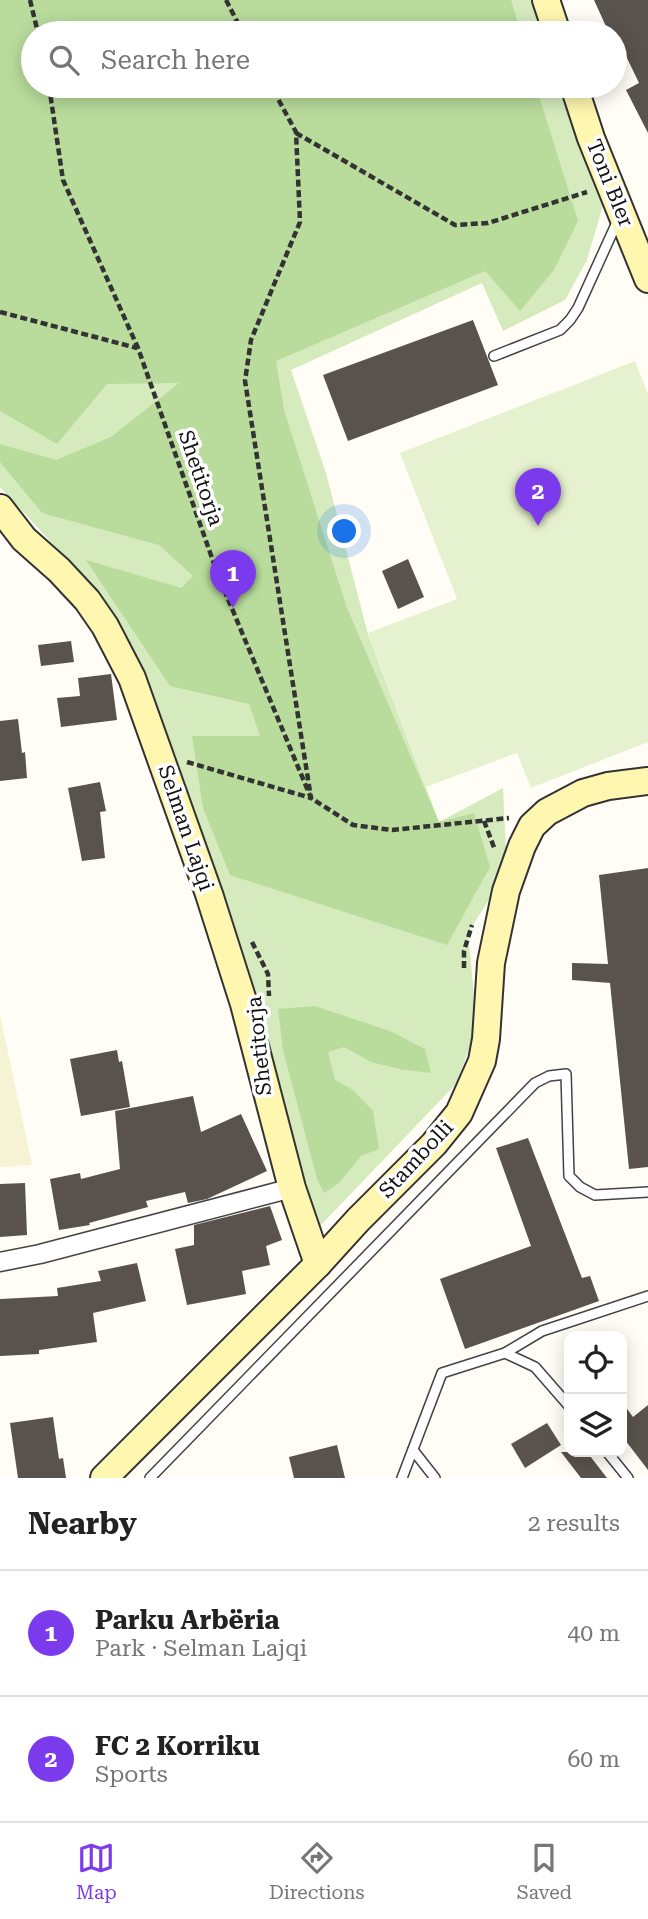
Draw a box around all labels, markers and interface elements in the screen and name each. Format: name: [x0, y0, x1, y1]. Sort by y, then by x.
search box: [21, 21, 627, 98]
icon: search: [45, 41, 83, 79]
text: Search here: [101, 45, 250, 75]
street label: Toni Bler: [582, 136, 638, 230]
street label: Shetitorja: [173, 427, 229, 530]
pin: 2: [515, 468, 561, 526]
your location: [327, 514, 361, 548]
pin: 1: [210, 550, 256, 608]
street label: Selman Lajqi: [153, 762, 219, 894]
street label: Shetitorja: [242, 995, 276, 1097]
street label: Stambolli: [374, 1115, 458, 1203]
map controls: [564, 1331, 627, 1457]
button: locate: [564, 1331, 627, 1394]
button: layers: [564, 1394, 627, 1457]
text: Nearby: [28, 1506, 137, 1541]
text: 2 results: [528, 1510, 620, 1537]
text: Parku Arbëria: [95, 1605, 280, 1635]
text: 1: [45, 1620, 57, 1647]
text: 40 m: [567, 1620, 620, 1647]
text: Park · Selman Lajqi: [95, 1635, 307, 1662]
text: FC 2 Korriku: [95, 1731, 260, 1761]
text: 2: [45, 1746, 57, 1773]
text: 60 m: [567, 1746, 620, 1773]
text: Sports: [95, 1761, 168, 1788]
tab: Map: [76, 1839, 117, 1904]
tab: Directions: [269, 1839, 365, 1904]
tab: Saved: [517, 1839, 572, 1904]

